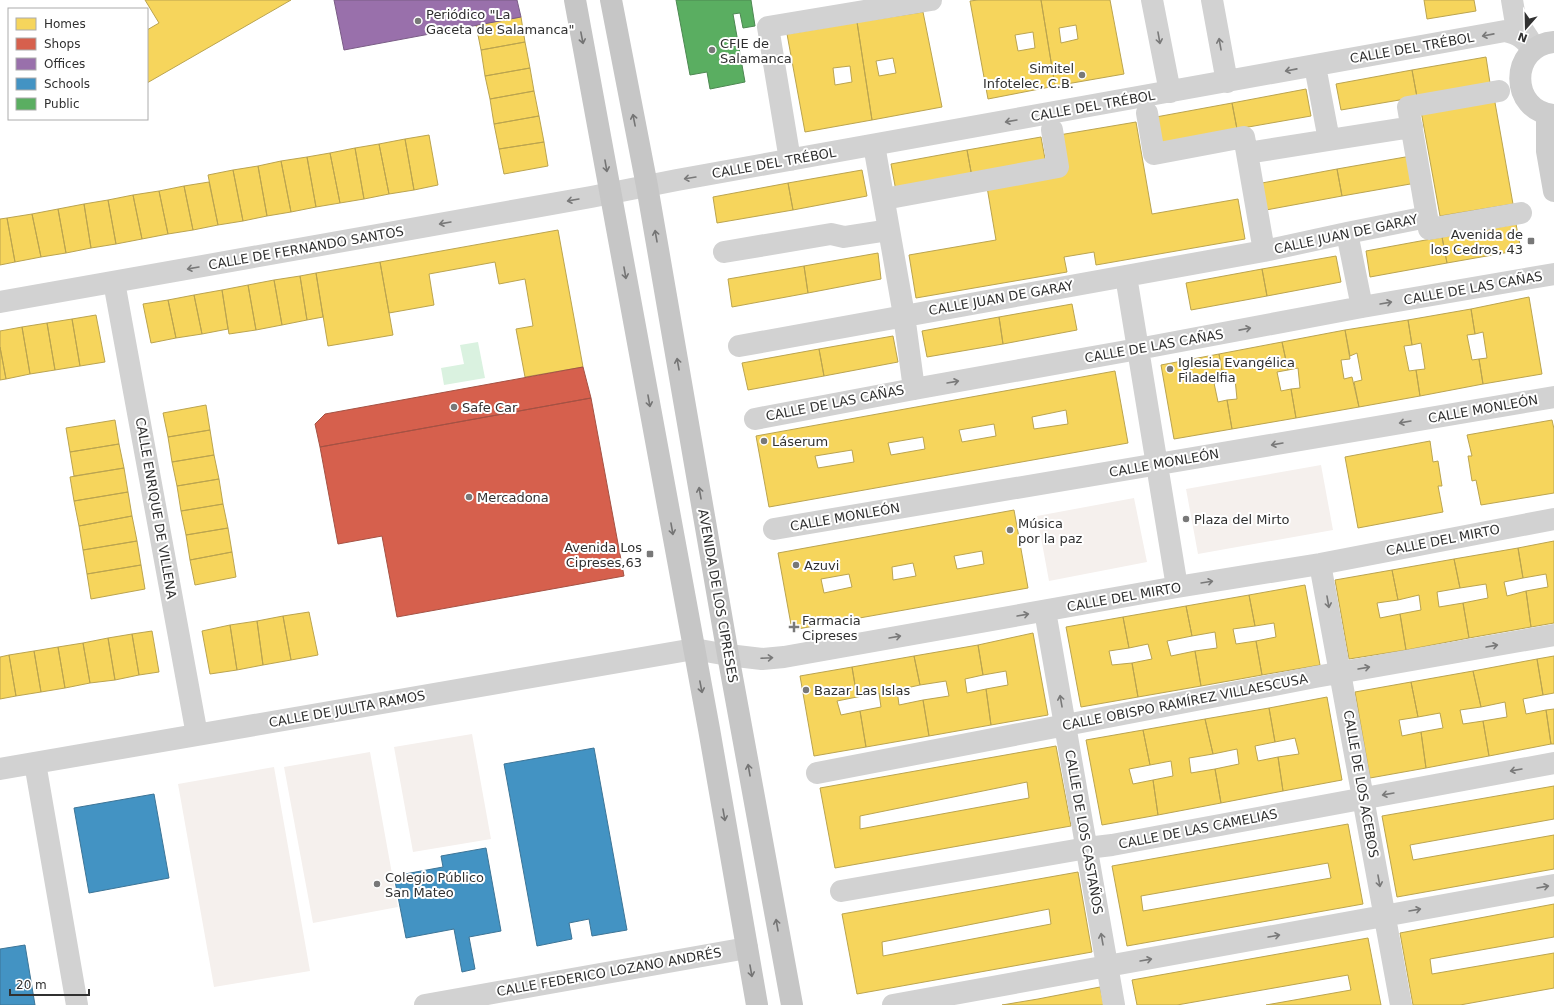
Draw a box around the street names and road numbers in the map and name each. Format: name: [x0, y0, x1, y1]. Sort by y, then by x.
street label: CALLE DEL TRÉBOL: [1349, 30, 1476, 66]
street label: CALLE DEL TRÉBOL: [1030, 88, 1157, 124]
street label: CALLE DEL TRÉBOL: [711, 145, 838, 181]
street label: CALLE JUAN DE GARAY: [1273, 211, 1419, 257]
street label: CALLE DE FERNANDO SANTOS: [207, 223, 405, 273]
street label: CALLE DE LAS CAÑAS: [1402, 268, 1544, 308]
street label: CALLE JUAN DE GARAY: [928, 278, 1075, 318]
street label: CALLE DE LAS CAÑAS: [1083, 326, 1225, 366]
street label: CALLE DE LAS CAÑAS: [764, 382, 906, 424]
street label: CALLE MONLEÓN: [1427, 392, 1539, 426]
street label: CALLE ENRIQUE DE VILLENA: [133, 416, 179, 600]
street label: CALLE MONLEÓN: [1108, 446, 1220, 480]
street label: CALLE MONLEÓN: [789, 500, 901, 534]
street label: AVENIDA DE LOS CIPRESES: [695, 508, 741, 684]
street label: CALLE DEL MIRTO: [1385, 522, 1501, 558]
street label: CALLE DEL MIRTO: [1066, 580, 1182, 614]
street label: CALLE OBISPO RAMÍREZ VILLAESCUSA: [1061, 671, 1309, 733]
street label: CALLE DE JULITA RAMOS: [268, 688, 426, 730]
street label: CALLE DE LOS ACEBOS: [1341, 709, 1381, 859]
street label: CALLE DE LOS CASTAÑOS: [1062, 749, 1106, 915]
street label: CALLE DE LAS CAMELIAS: [1117, 806, 1279, 852]
street label: CALLE FEDERICO LOZANO ANDRÉS: [495, 945, 723, 999]

